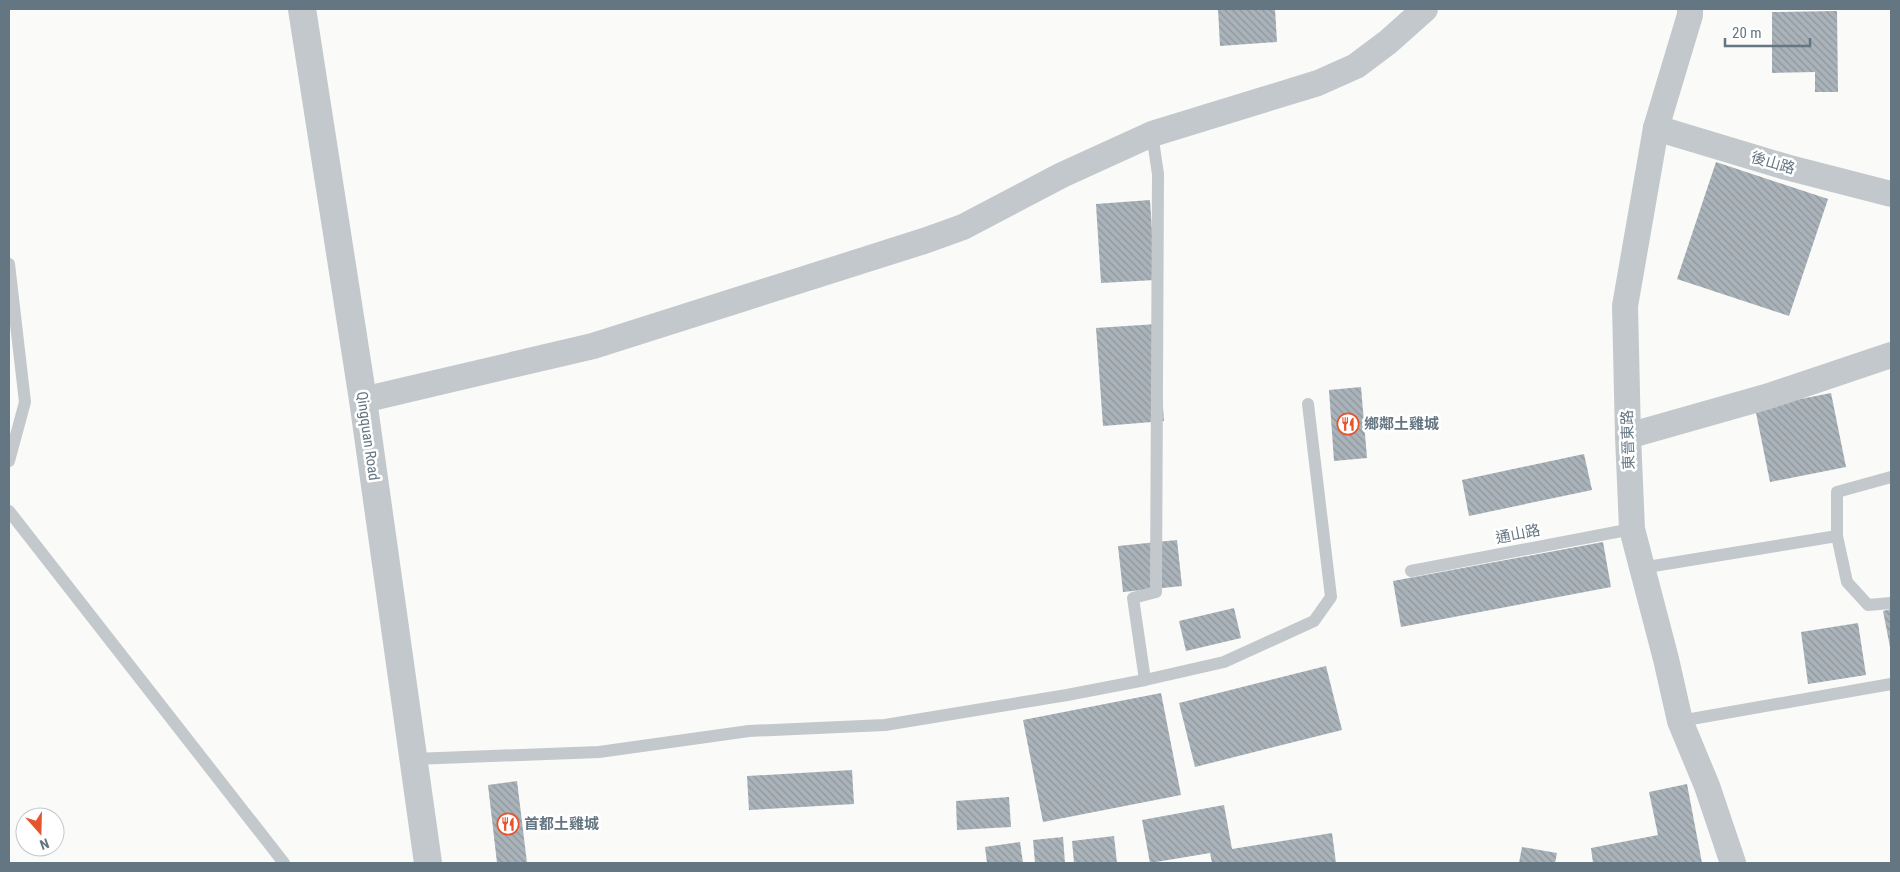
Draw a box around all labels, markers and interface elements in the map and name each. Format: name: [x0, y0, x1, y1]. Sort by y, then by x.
scale bar: [1725, 15, 1810, 47]
text: 20 m: [1732, 24, 1762, 42]
street label: 後山路: [1749, 148, 1797, 178]
street label: Qingquan Road: [353, 390, 383, 482]
street label: 東晉東路: [1618, 410, 1638, 470]
restaurant icon: 鄉鄰土雞城: [1336, 412, 1360, 436]
place label: 鄉鄰土雞城: [1364, 415, 1439, 433]
street label: 通山路: [1494, 521, 1542, 547]
north arrow: [15, 807, 65, 857]
restaurant icon: 首都土雞城: [496, 812, 520, 836]
place label: 首都土雞城: [524, 815, 599, 833]
text: N: [38, 835, 51, 853]

